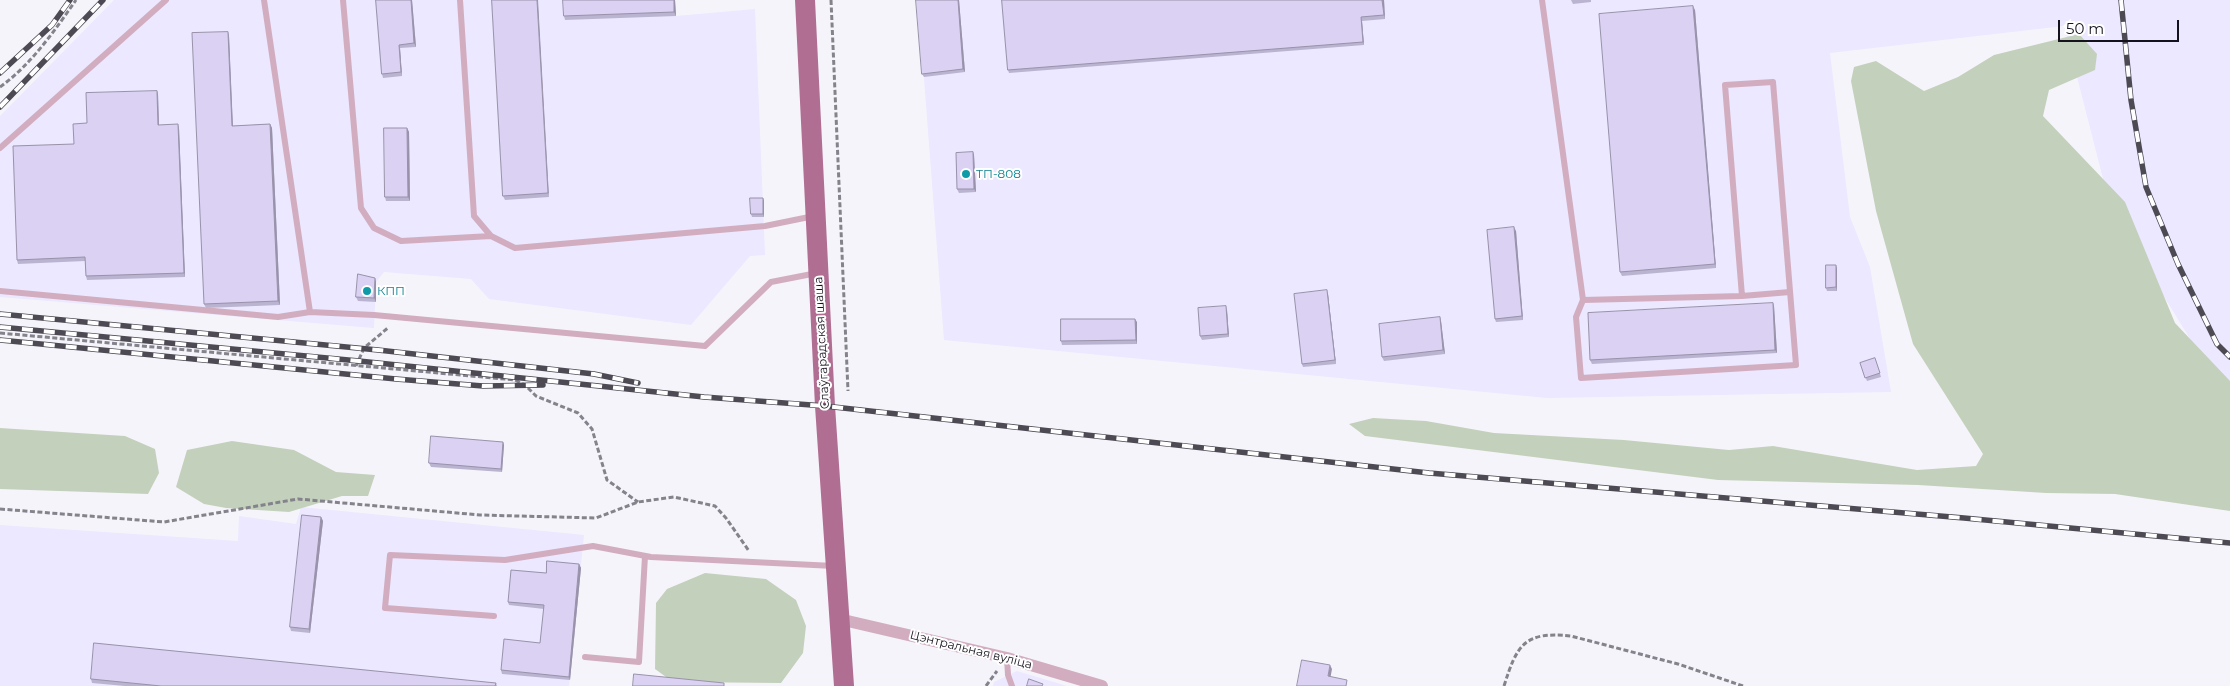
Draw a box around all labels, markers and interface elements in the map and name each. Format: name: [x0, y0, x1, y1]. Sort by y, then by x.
scale bar: [2060, 10, 2181, 42]
text: 50 m: [2066, 19, 2104, 38]
place label: ТП-808: [976, 167, 1021, 181]
marker: ТП-808: [960, 168, 972, 180]
street label: Слаўгарадская шаша: [811, 276, 833, 410]
place label: КПП: [377, 284, 405, 298]
marker: КПП: [361, 285, 373, 297]
street label: Цэнтральная вуліца: [908, 628, 1034, 672]

